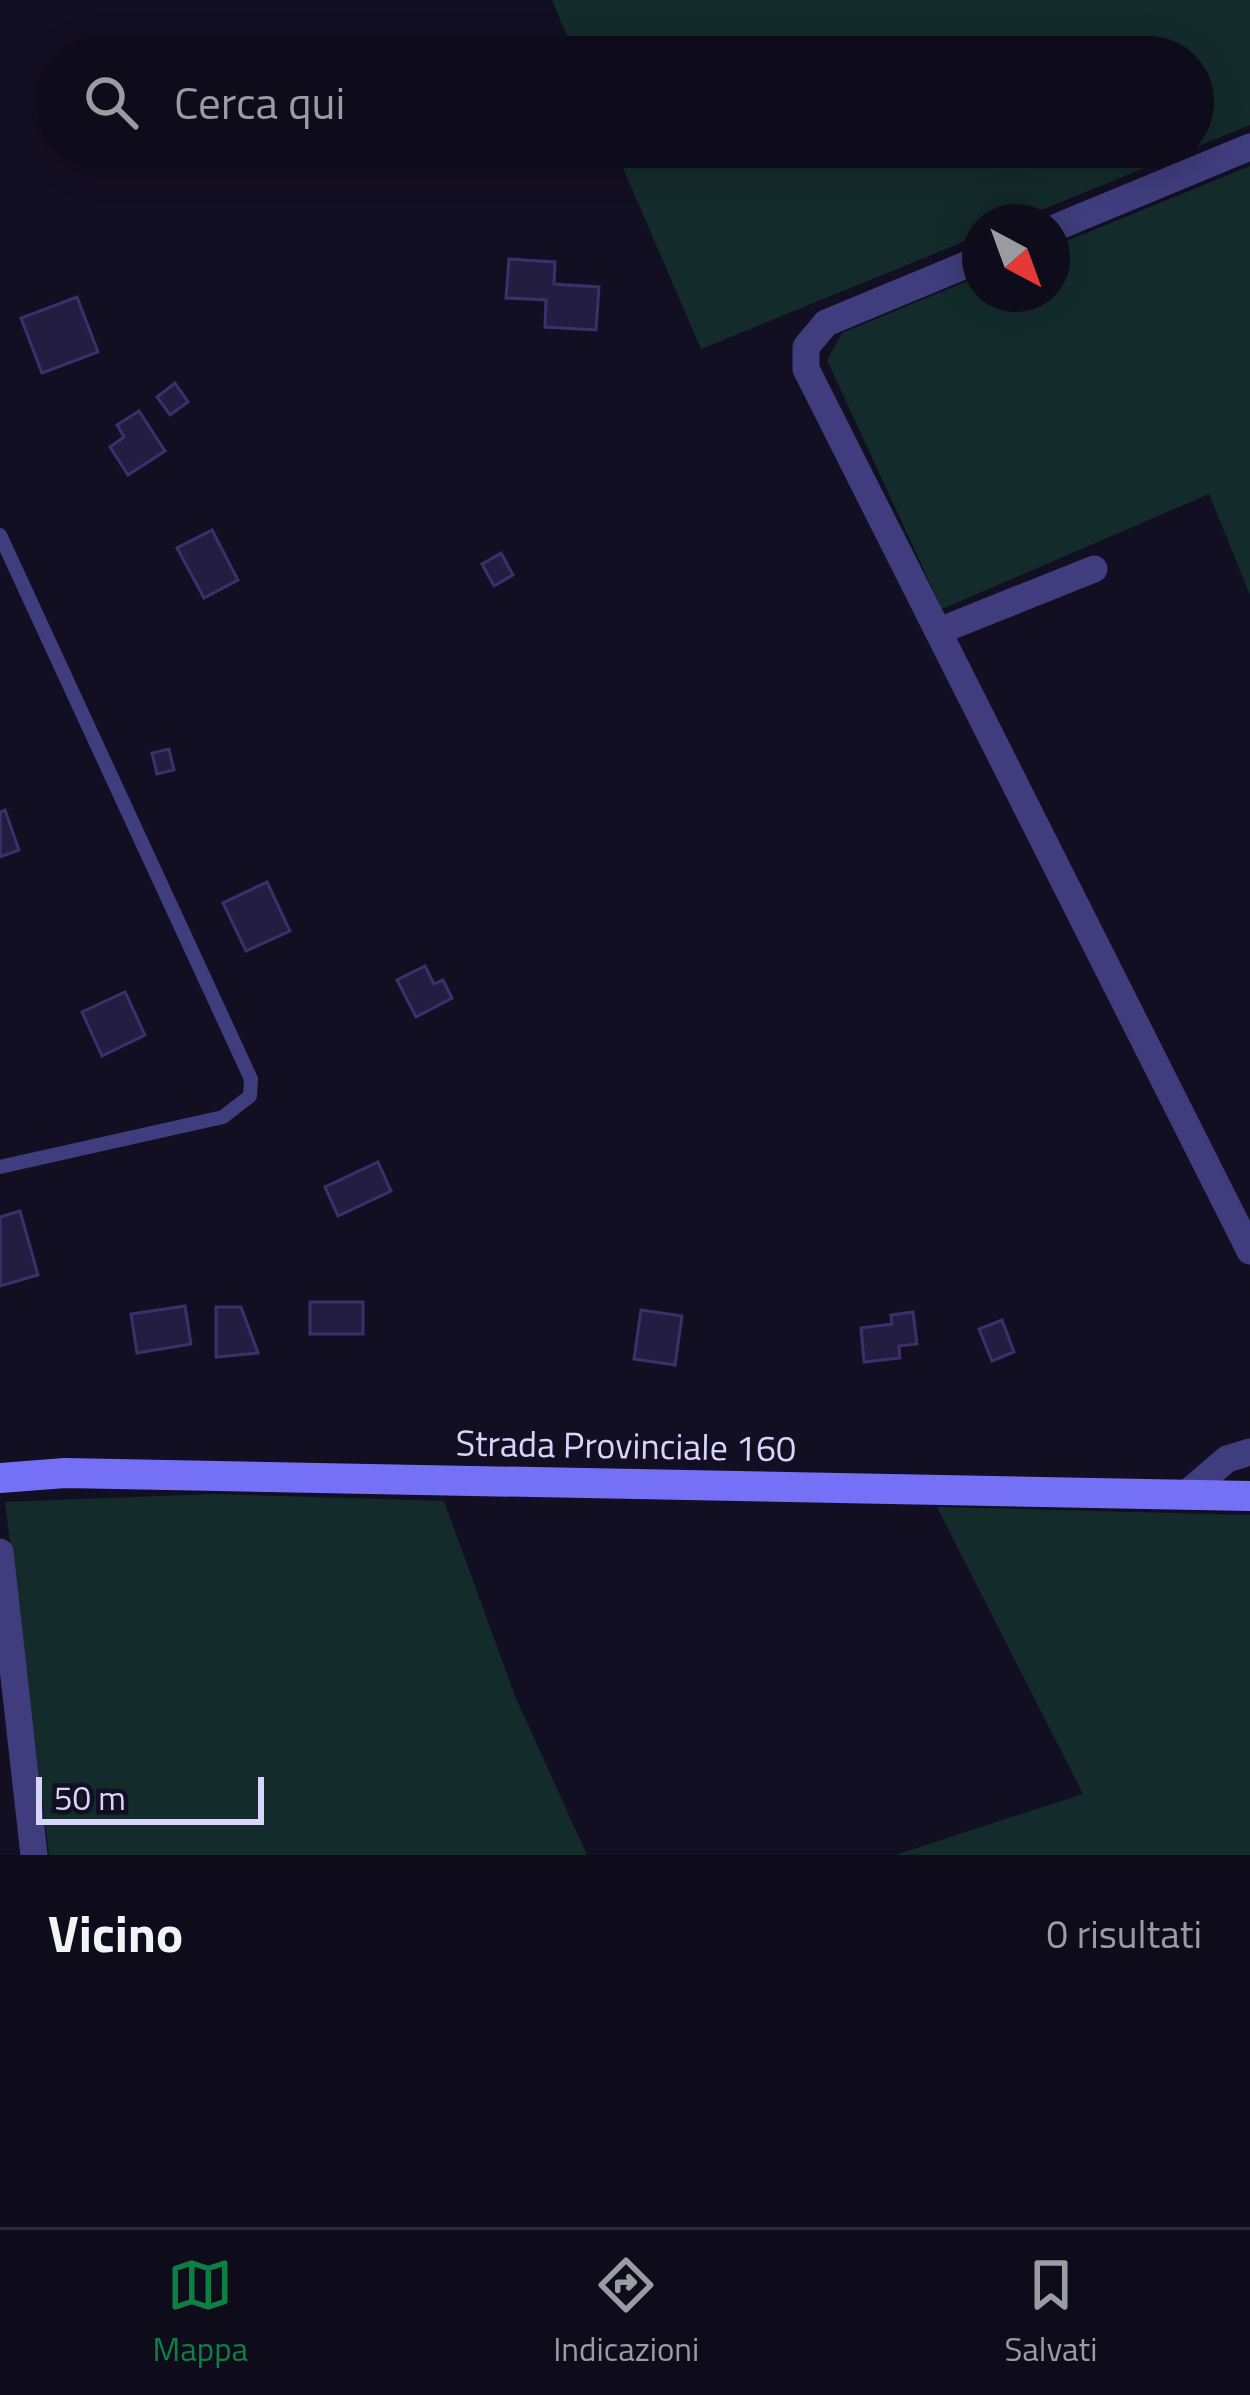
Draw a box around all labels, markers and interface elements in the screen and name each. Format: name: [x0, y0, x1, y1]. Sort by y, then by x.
search box: [36, 36, 1214, 168]
text: Cerca qui: [174, 68, 345, 136]
icon: search: [78, 69, 144, 135]
north arrow: [962, 204, 1070, 312]
street label: Strada Provinciale 160: [455, 1415, 797, 1475]
scale bar: [36, 1771, 264, 1824]
text: 50 m: [54, 1773, 126, 1823]
text: Vicino: [48, 1894, 183, 1972]
text: 0 risultati: [1046, 1904, 1202, 1963]
tab: Mappa: [153, 2252, 248, 2374]
tab: Indicazioni: [553, 2252, 699, 2374]
tab: Salvati: [1004, 2252, 1097, 2374]

